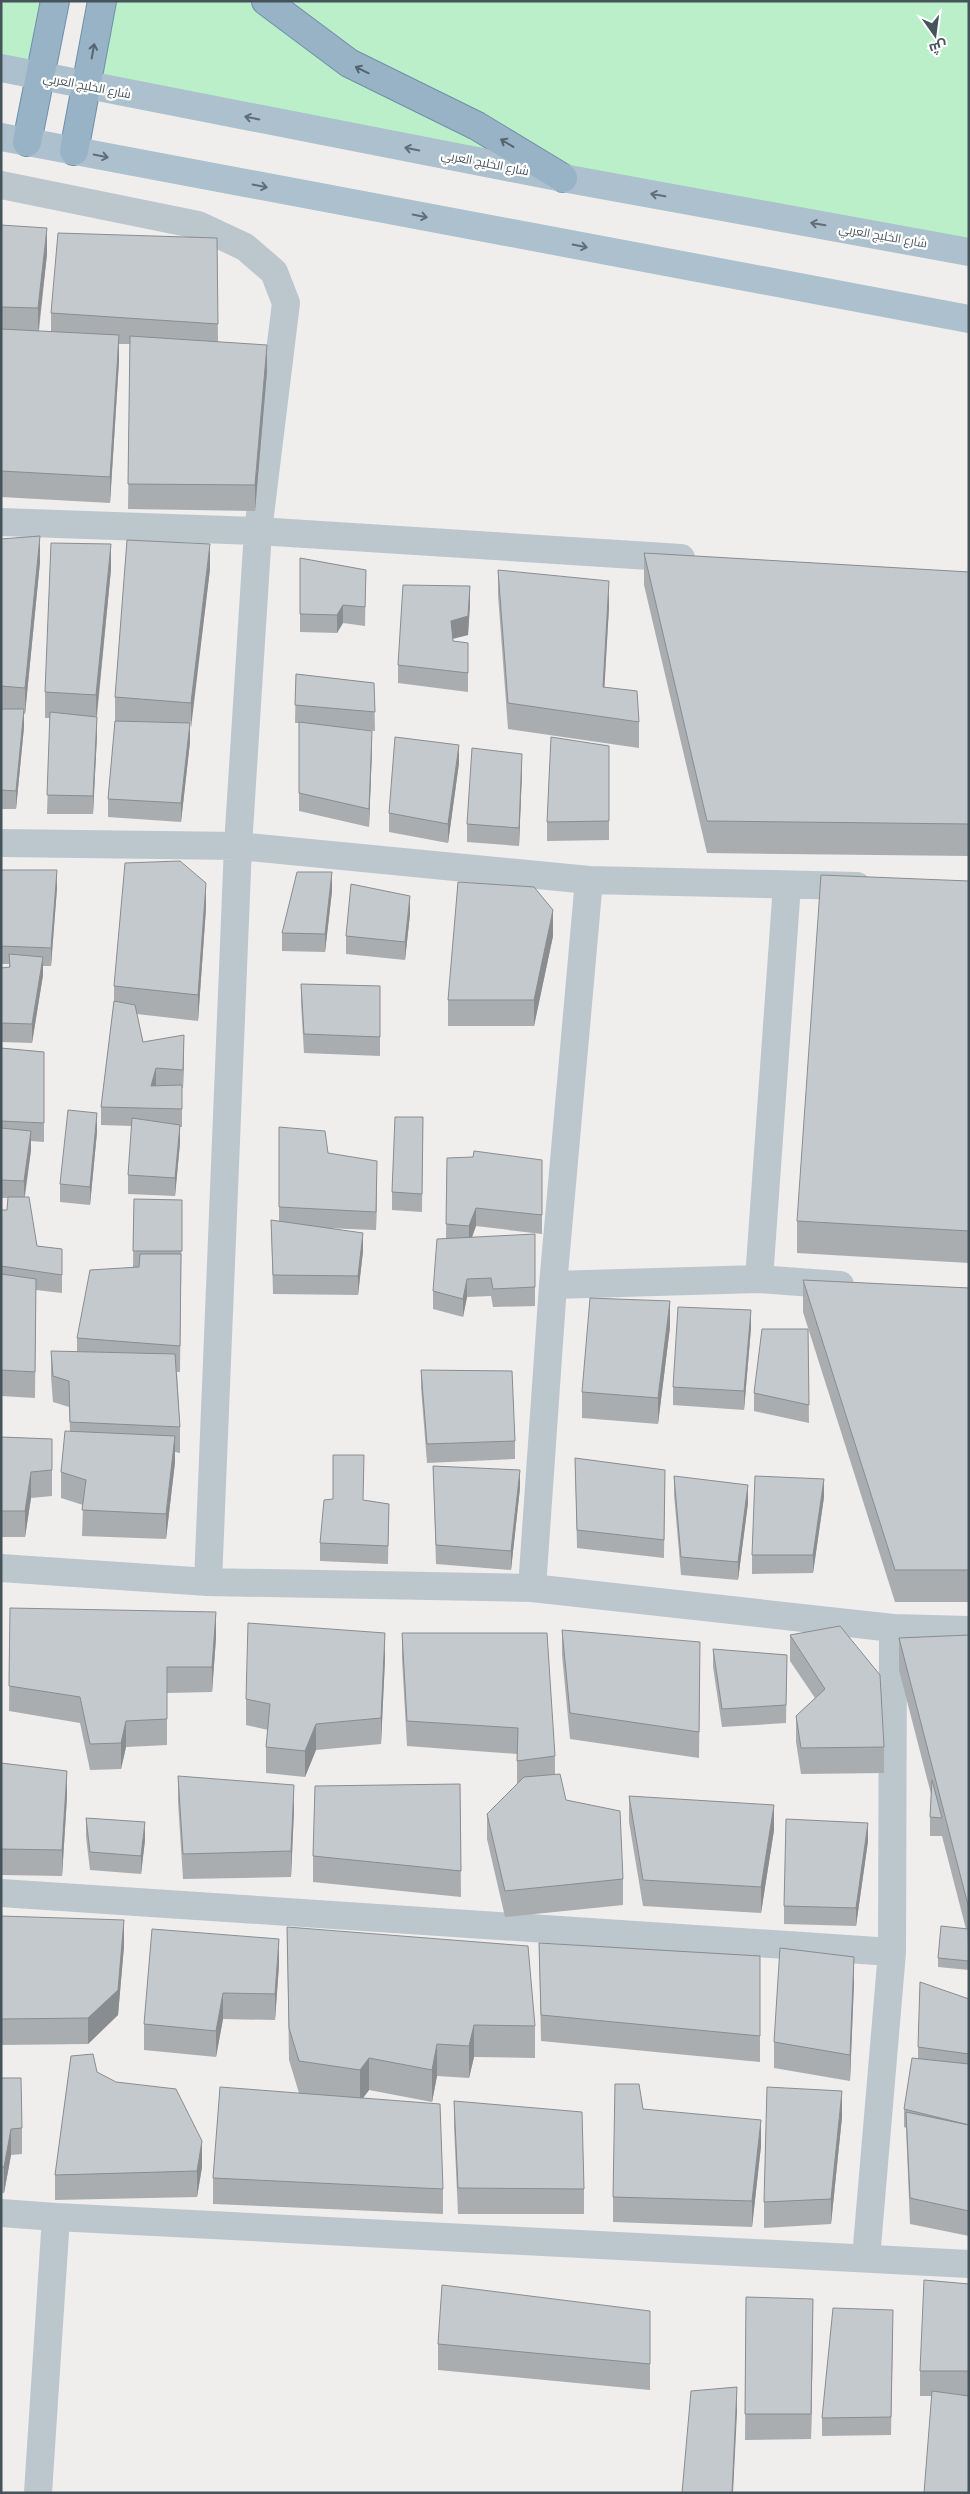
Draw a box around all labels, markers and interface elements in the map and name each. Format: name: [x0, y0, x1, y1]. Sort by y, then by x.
north arrow: [910, 10, 960, 60]
text: ش: [927, 37, 949, 58]
one-way arrow: [88, 44, 98, 60]
one-way arrow: [355, 64, 370, 74]
street label: شارع الخليج العربي: [41, 71, 132, 104]
one-way arrow: [245, 112, 261, 122]
one-way arrow: [500, 138, 514, 148]
one-way arrow: [404, 143, 420, 153]
street label: شارع الخليج العربي: [439, 148, 530, 181]
one-way arrow: [92, 152, 108, 161]
one-way arrow: [252, 182, 268, 191]
one-way arrow: [650, 190, 666, 199]
one-way arrow: [412, 212, 428, 221]
one-way arrow: [810, 219, 826, 229]
street label: شارع الخليج العربي: [837, 221, 928, 254]
one-way arrow: [571, 242, 587, 252]

